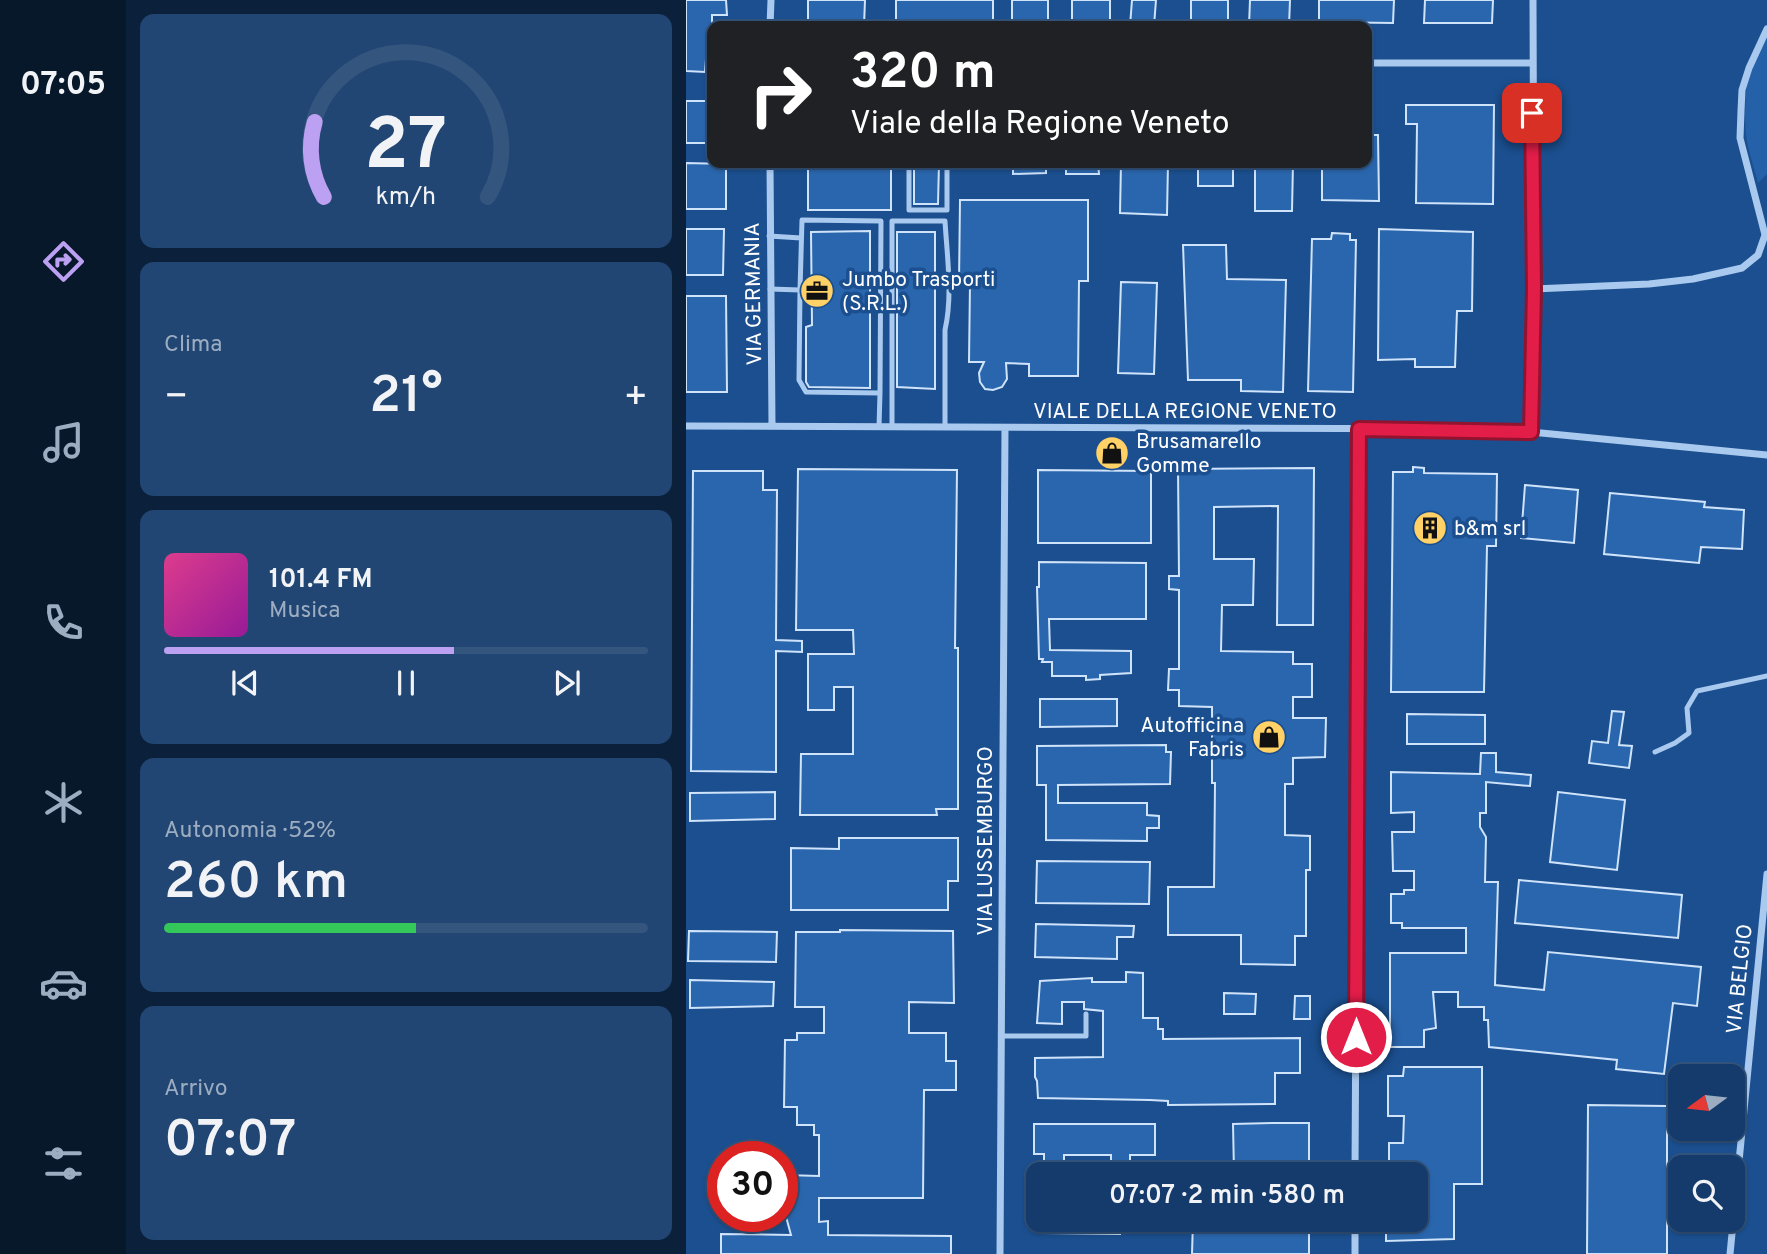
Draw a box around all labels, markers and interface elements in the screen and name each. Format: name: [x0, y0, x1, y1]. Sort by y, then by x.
text: 320 m: [850, 44, 996, 106]
icon: right: [735, 49, 826, 140]
text: 07:05: [20, 66, 106, 106]
pin: [1502, 83, 1562, 143]
icon: arrive: [1513, 94, 1551, 132]
text: 27: [365, 103, 447, 195]
text: Viale della Regione Veneto: [850, 105, 1230, 145]
text: km/h: [376, 182, 436, 214]
street label: VIA GERMANIA: [740, 222, 769, 366]
icon: directions: [39, 237, 88, 286]
place label: Jumbo Trasporti (S.R.L.): [842, 267, 995, 318]
office icon: Jumbo Trasporti (S.R.L.): [798, 272, 836, 310]
text: Clima: [164, 331, 222, 360]
text: 21°: [369, 365, 443, 431]
text: −: [164, 374, 189, 423]
text: +: [623, 374, 648, 423]
street label: VIALE DELLA REGIONE VENETO: [1033, 399, 1337, 426]
icon: music: [39, 418, 88, 467]
place label: Brusamarello Gomme: [1136, 429, 1261, 480]
shop icon: Brusamarello Gomme: [1093, 434, 1131, 472]
building icon: b&m srl: [1411, 509, 1449, 547]
place label: b&m srl: [1454, 516, 1526, 543]
text: 101.4 FM: [269, 564, 373, 597]
text: Musica: [269, 597, 340, 626]
icon: phone: [39, 598, 88, 647]
icon: previous: [226, 664, 264, 702]
icon: pause: [387, 664, 425, 702]
icon: next: [548, 664, 586, 702]
place label: Autofficina Fabris: [1140, 713, 1244, 764]
shop icon: Autofficina Fabris: [1250, 718, 1288, 756]
street label: VIA LUSSEMBURGO: [973, 746, 1000, 936]
icon: climate: [39, 778, 88, 827]
text: Autonomia · 52%: [164, 817, 336, 846]
text: 260 km: [164, 851, 348, 917]
street label: VIA BELGIO: [1721, 923, 1760, 1036]
icon: car: [39, 959, 88, 1008]
position arrow: [1319, 1000, 1393, 1074]
north arrow: [1668, 1064, 1745, 1141]
map controls: [1668, 1064, 1745, 1232]
text: Arrivo: [164, 1075, 228, 1104]
text: 07:07: [164, 1109, 296, 1175]
icon: filters: [39, 1139, 88, 1188]
speed limit sign: 30: [707, 1141, 798, 1232]
button: search: [1668, 1155, 1745, 1232]
text: 07:07 · 2 min · 580 m: [1109, 1180, 1345, 1213]

